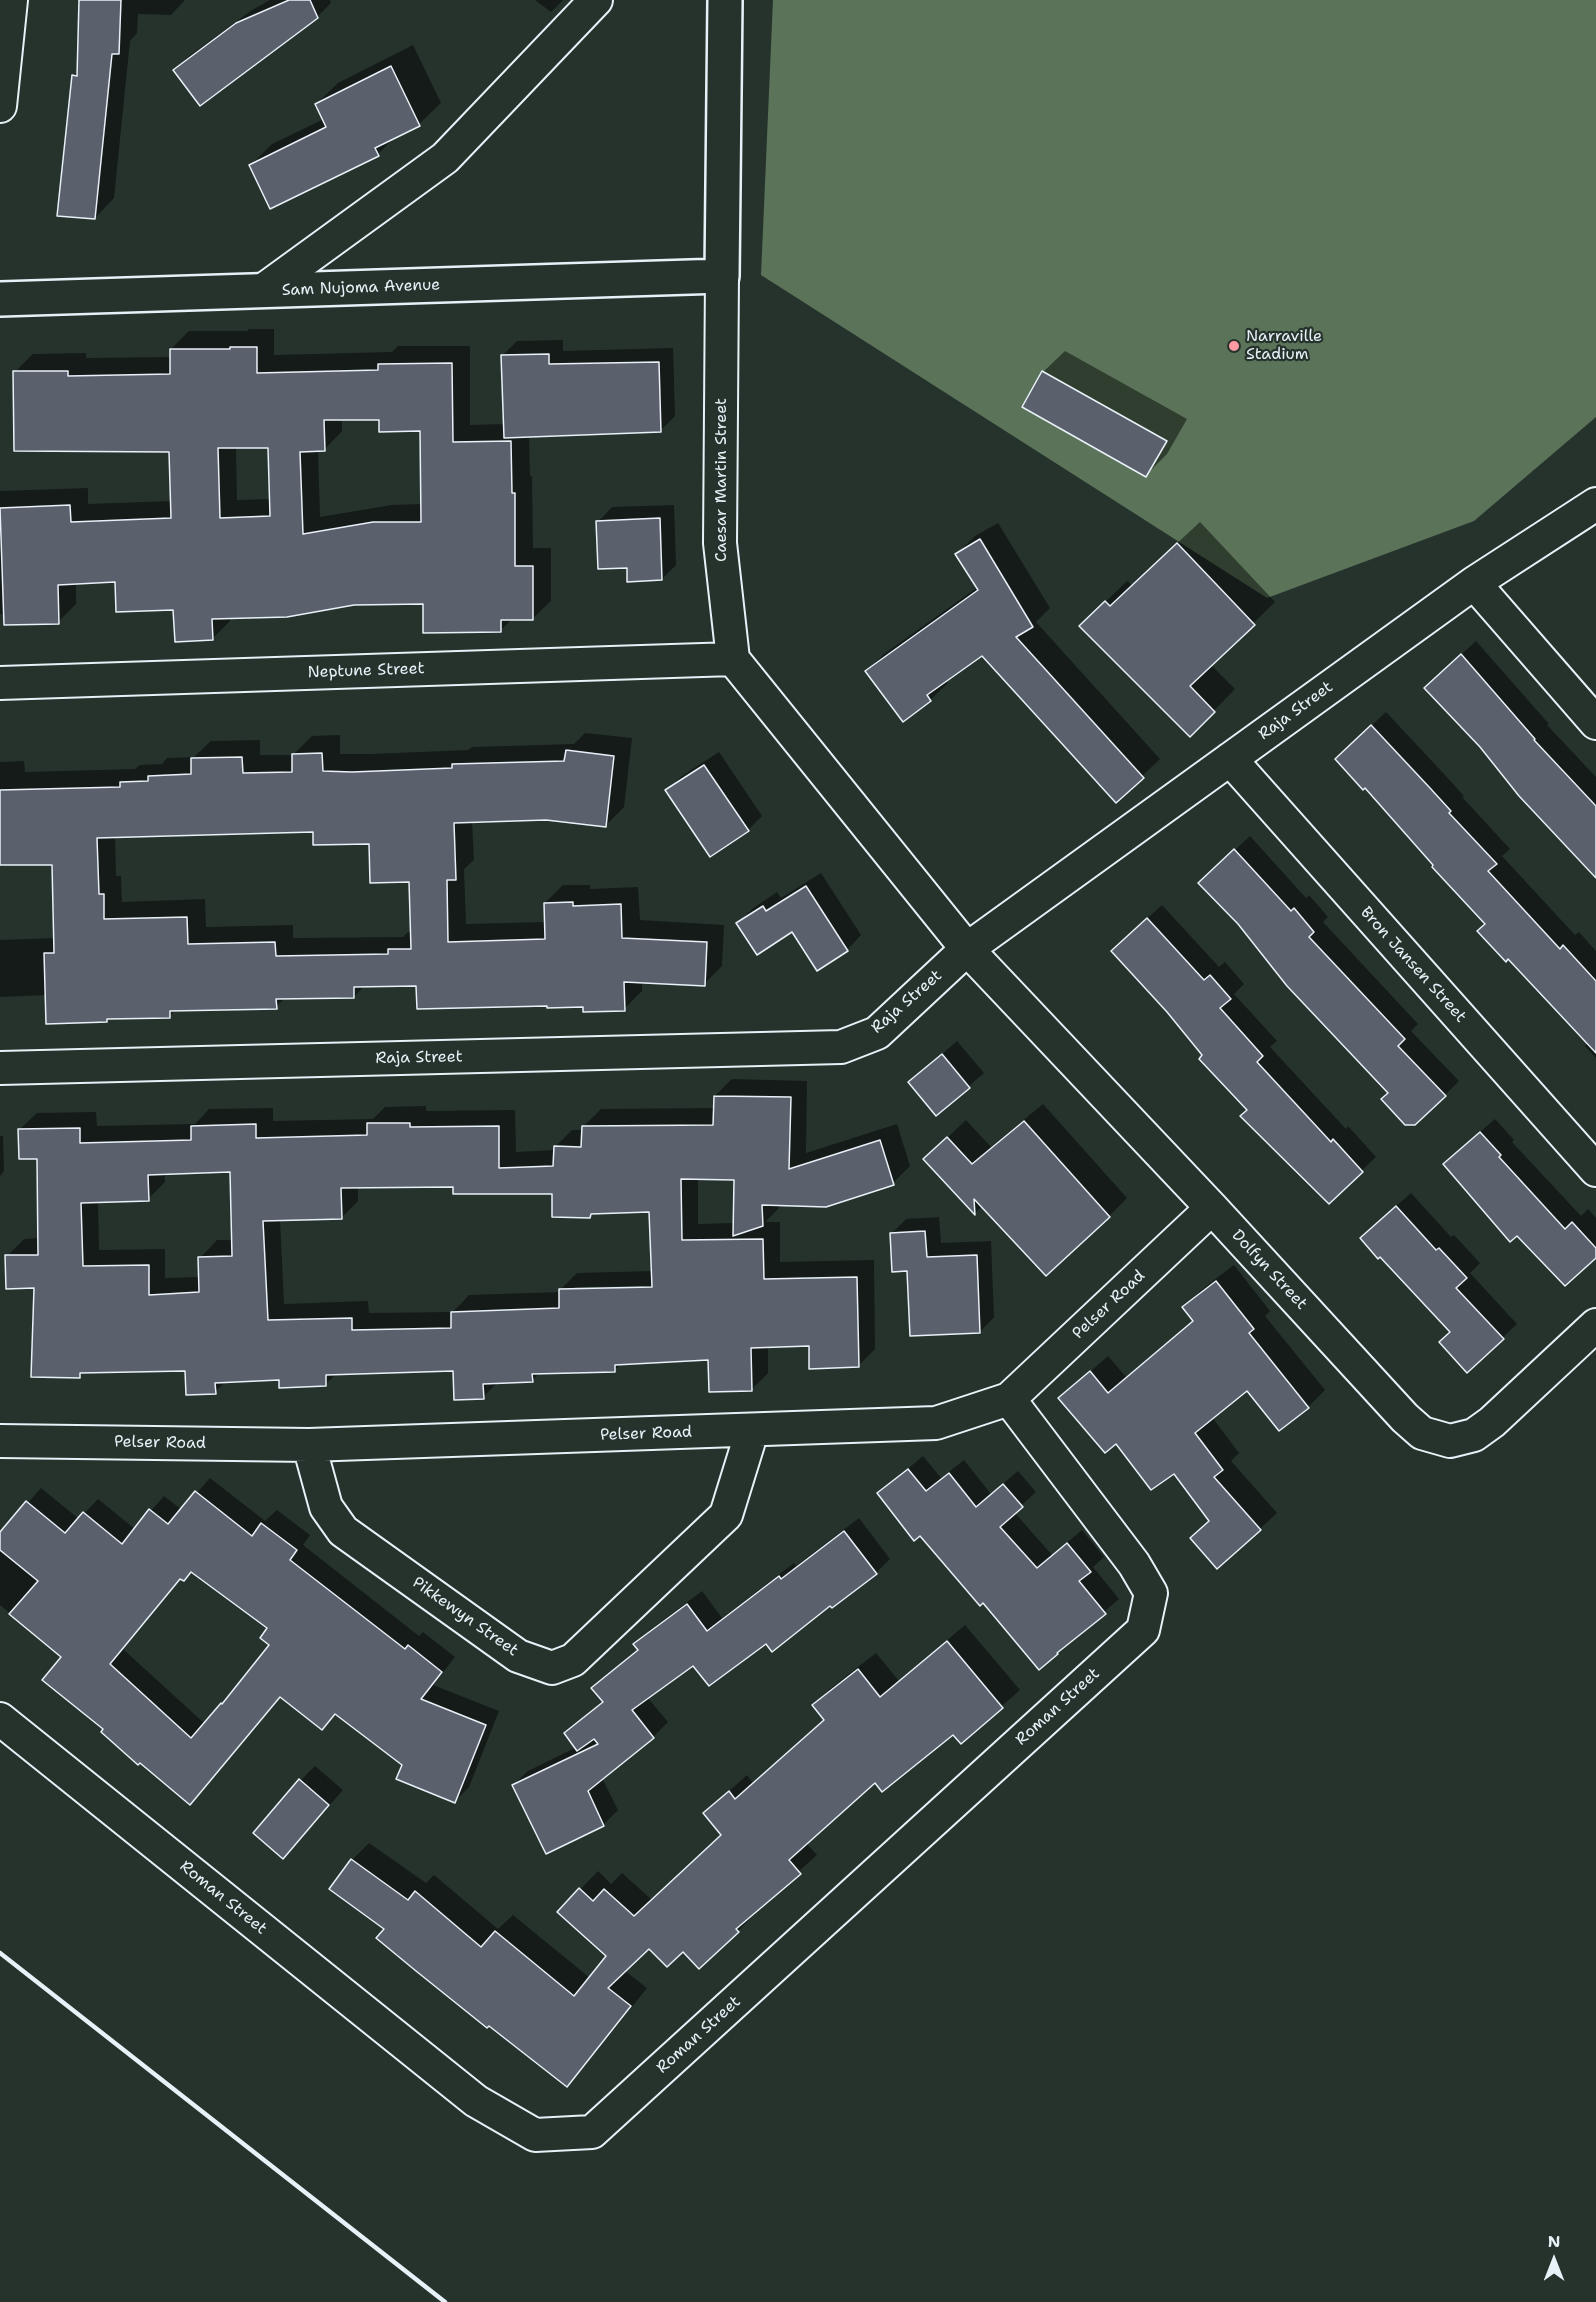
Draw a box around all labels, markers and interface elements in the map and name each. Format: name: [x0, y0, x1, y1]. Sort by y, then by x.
street label: Sam Nujoma Avenue: [281, 276, 441, 300]
place label: Narraville Stadium: [1246, 327, 1322, 365]
marker: Narraville Stadium: [1227, 339, 1241, 353]
street label: Caesar Martin Street: [712, 398, 732, 562]
street label: Neptune Street: [307, 659, 425, 683]
street label: Raja Street: [1255, 678, 1337, 744]
street label: Bron Jansen Street: [1356, 903, 1470, 1027]
street label: Raja Street: [868, 966, 946, 1038]
street label: Raja Street: [375, 1048, 463, 1068]
street label: Dolfyn Street: [1227, 1226, 1311, 1314]
street label: Pelser Road: [1069, 1267, 1149, 1343]
street label: Pelser Road: [600, 1423, 692, 1445]
street label: Pelser Road: [114, 1433, 206, 1453]
street label: Pikkewyn Street: [408, 1573, 522, 1661]
street label: Roman Street: [1012, 1664, 1104, 1750]
street label: Roman Street: [176, 1857, 270, 1939]
street label: Roman Street: [653, 1992, 745, 2078]
north arrow: [1524, 2230, 1584, 2290]
text: N: [1548, 2231, 1560, 2252]

